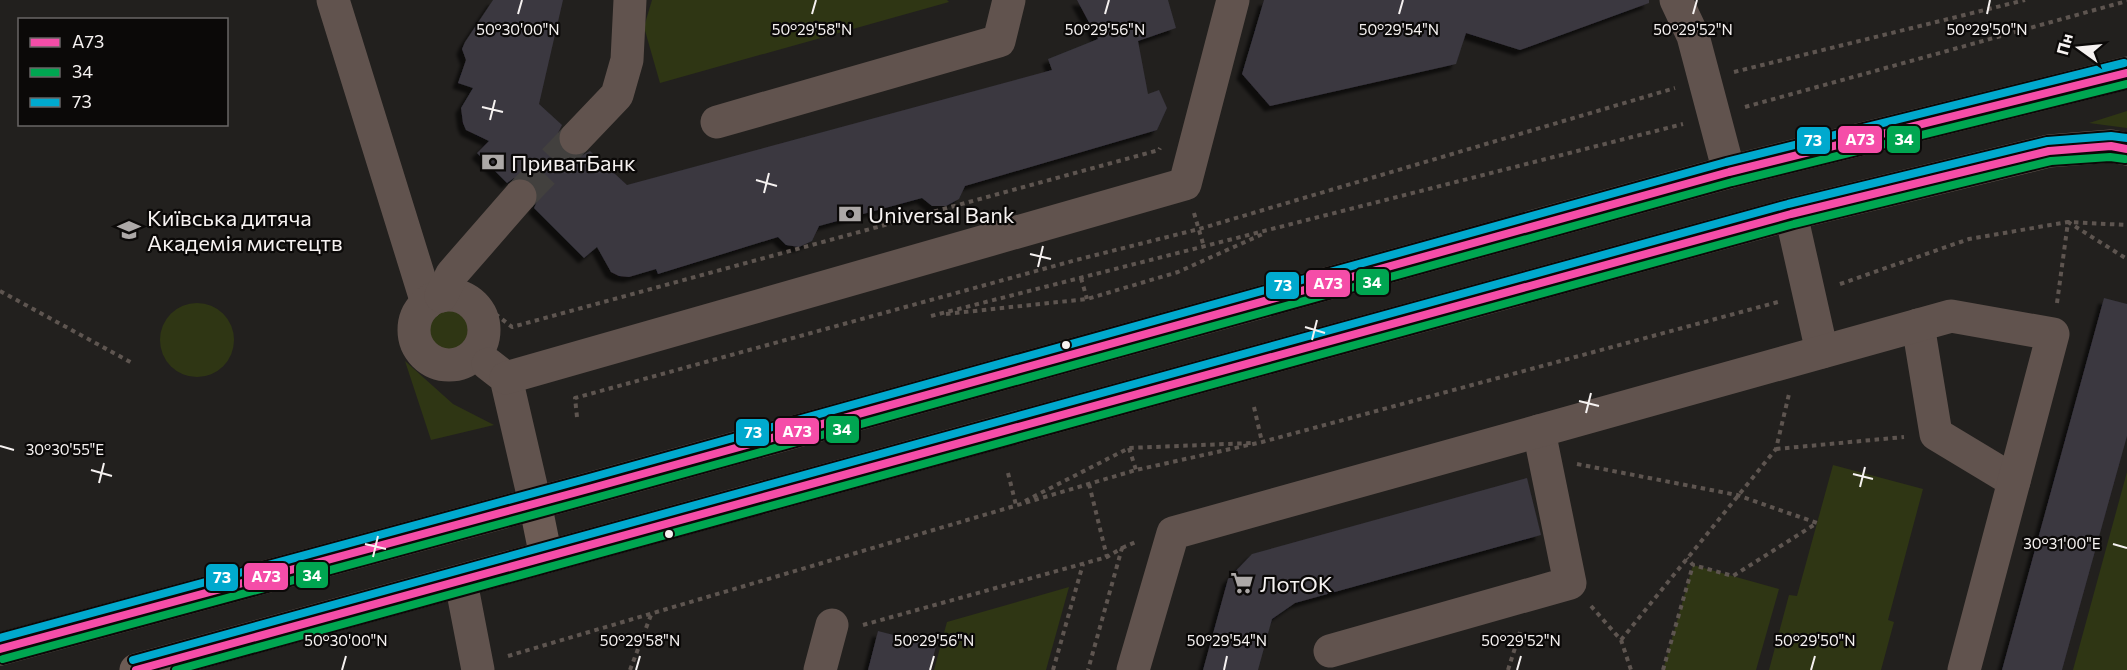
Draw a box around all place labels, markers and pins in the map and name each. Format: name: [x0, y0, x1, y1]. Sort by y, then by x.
bank icon: ПриватБанк: [480, 149, 506, 175]
place label: ПриватБанк: [511, 149, 636, 176]
bank icon: Universal Bank: [837, 201, 863, 227]
place label: Universal Bank: [868, 201, 1015, 228]
place label: Київська дитяча Академія мистецтв: [147, 204, 343, 256]
school or university icon: Київська дитяча Академія мистецтв: [116, 217, 142, 243]
unlabelled marker: [1060, 339, 1072, 351]
unlabelled marker: [663, 528, 675, 540]
supermarket icon: ЛотОК: [1229, 570, 1255, 596]
place label: ЛотОК: [1260, 570, 1333, 597]

